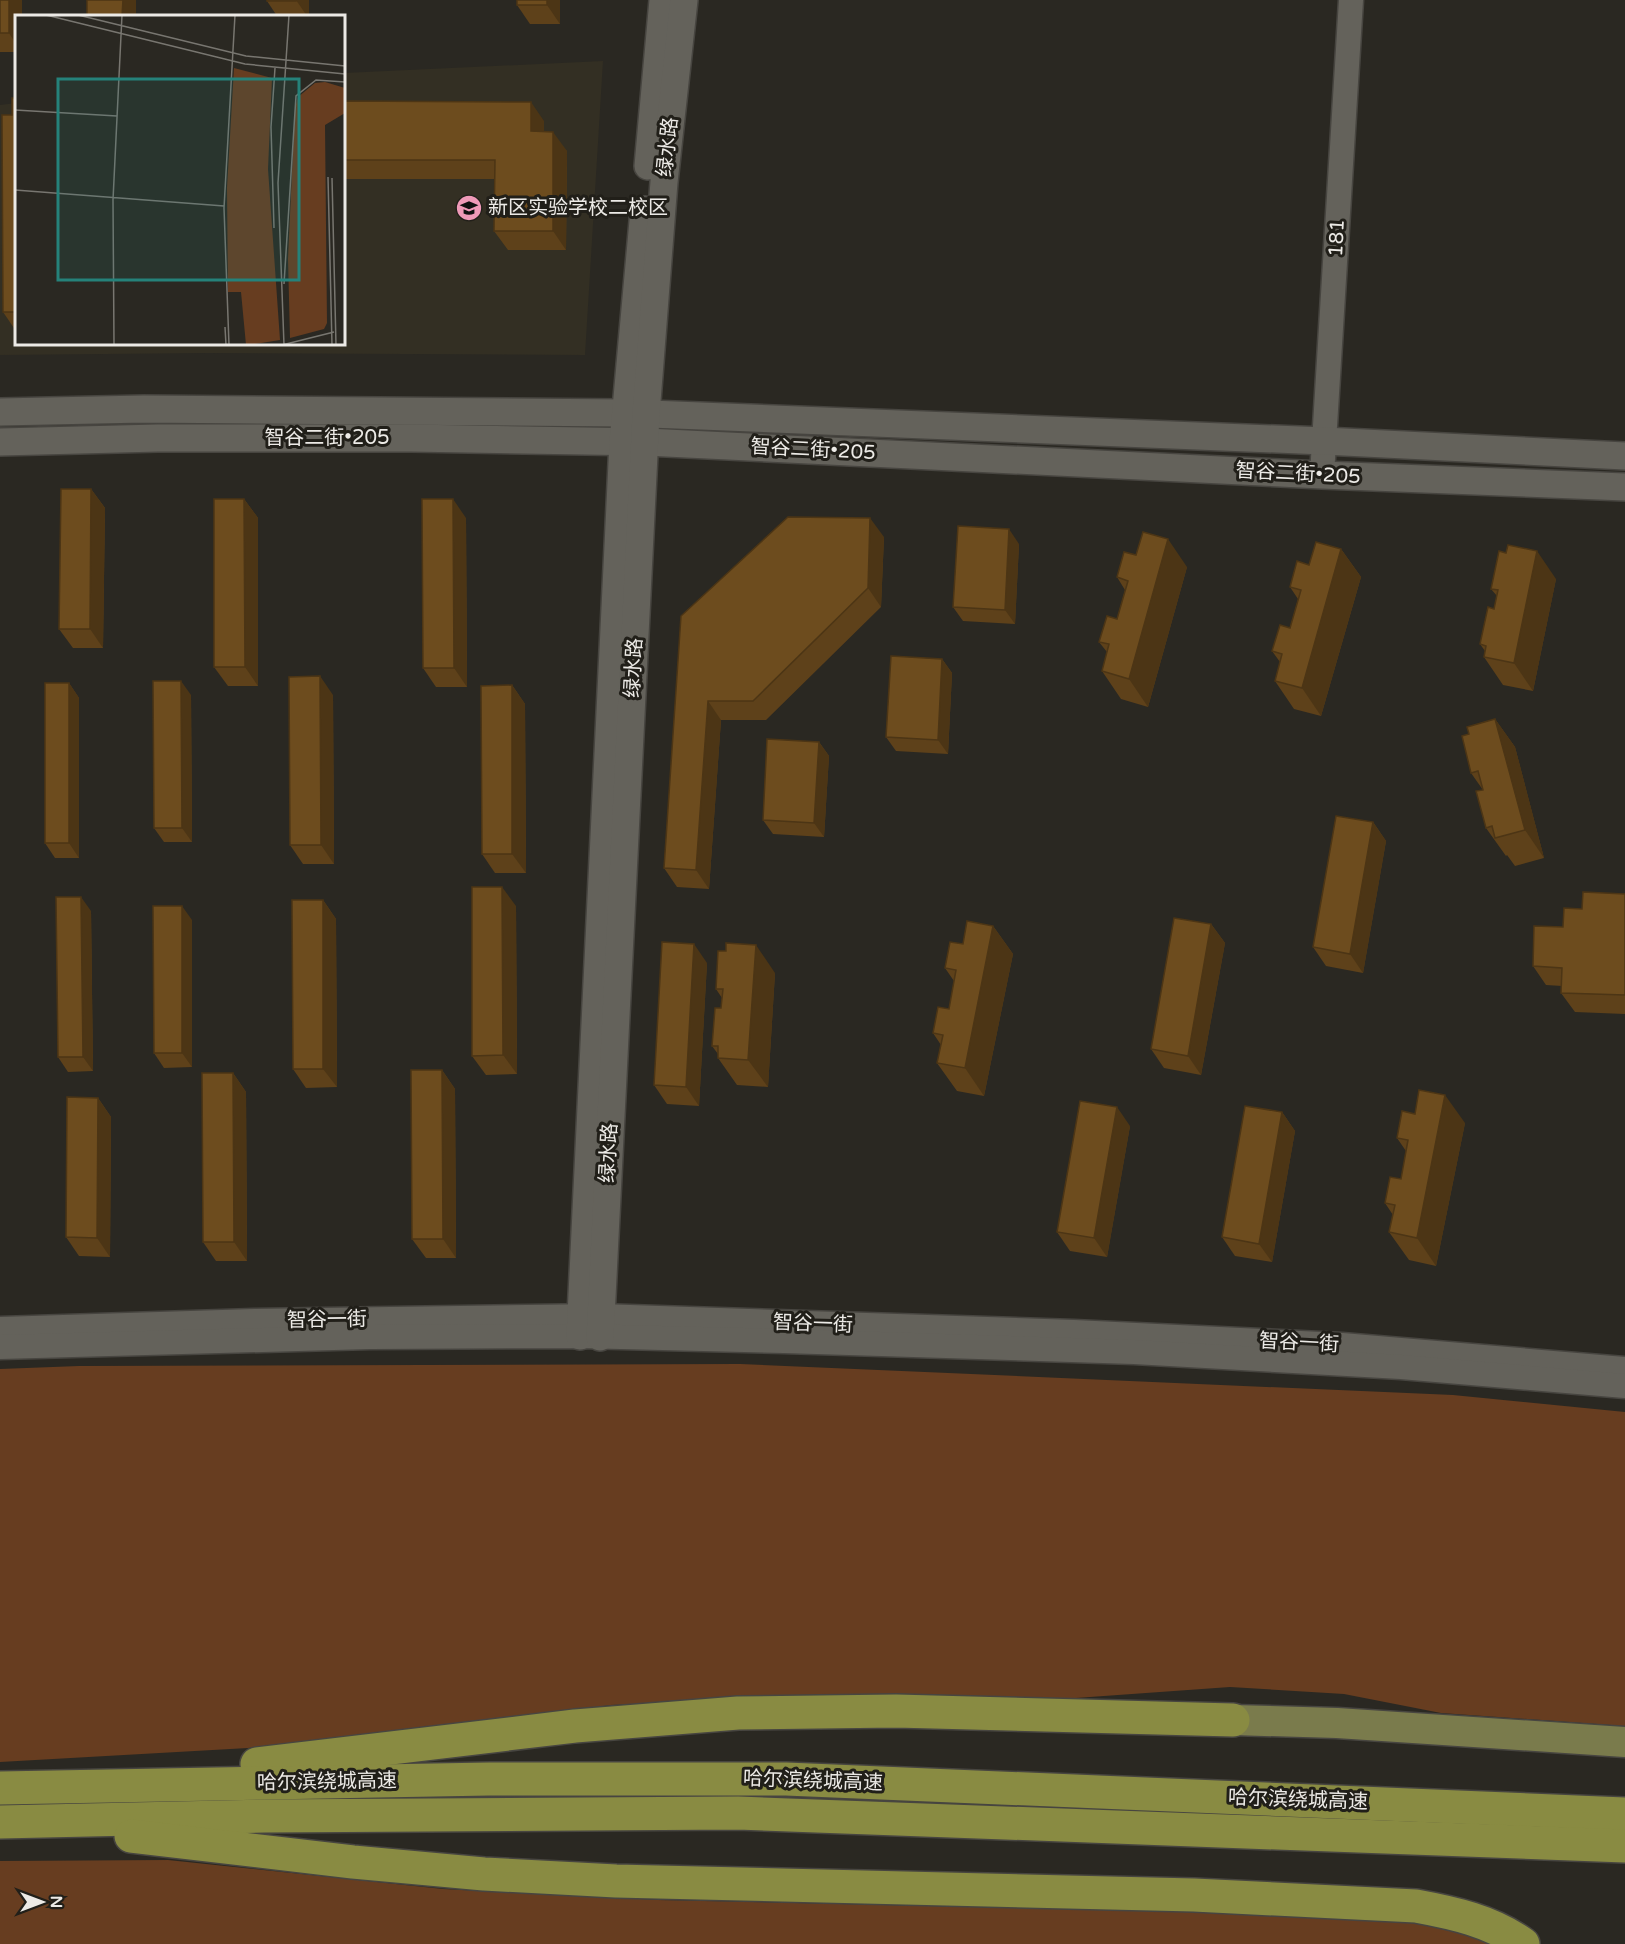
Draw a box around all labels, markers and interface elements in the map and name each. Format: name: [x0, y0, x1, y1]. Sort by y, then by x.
inset map: [15, 15, 345, 345]
street label: 绿水路: [653, 116, 683, 178]
school or university icon: 新区实验学校二校区: [454, 193, 484, 223]
place label: 新区实验学校二校区: [488, 196, 668, 220]
street label: 181: [1324, 219, 1350, 257]
street label: 智谷二街•205: [264, 426, 390, 450]
street label: 智谷二街•205: [750, 435, 876, 465]
street label: 智谷二街•205: [1235, 459, 1361, 489]
street label: 绿水路: [620, 637, 648, 699]
street label: 绿水路: [595, 1122, 623, 1184]
street label: 智谷一街: [287, 1307, 367, 1333]
street label: 智谷一街: [773, 1311, 853, 1337]
street label: 智谷一街: [1258, 1329, 1340, 1357]
street label: 哈尔滨绕城高速: [743, 1767, 883, 1795]
street label: 哈尔滨绕城高速: [257, 1769, 397, 1795]
street label: 哈尔滨绕城高速: [1228, 1786, 1368, 1814]
north arrow: [12, 1872, 72, 1932]
text: N: [46, 1896, 66, 1908]

